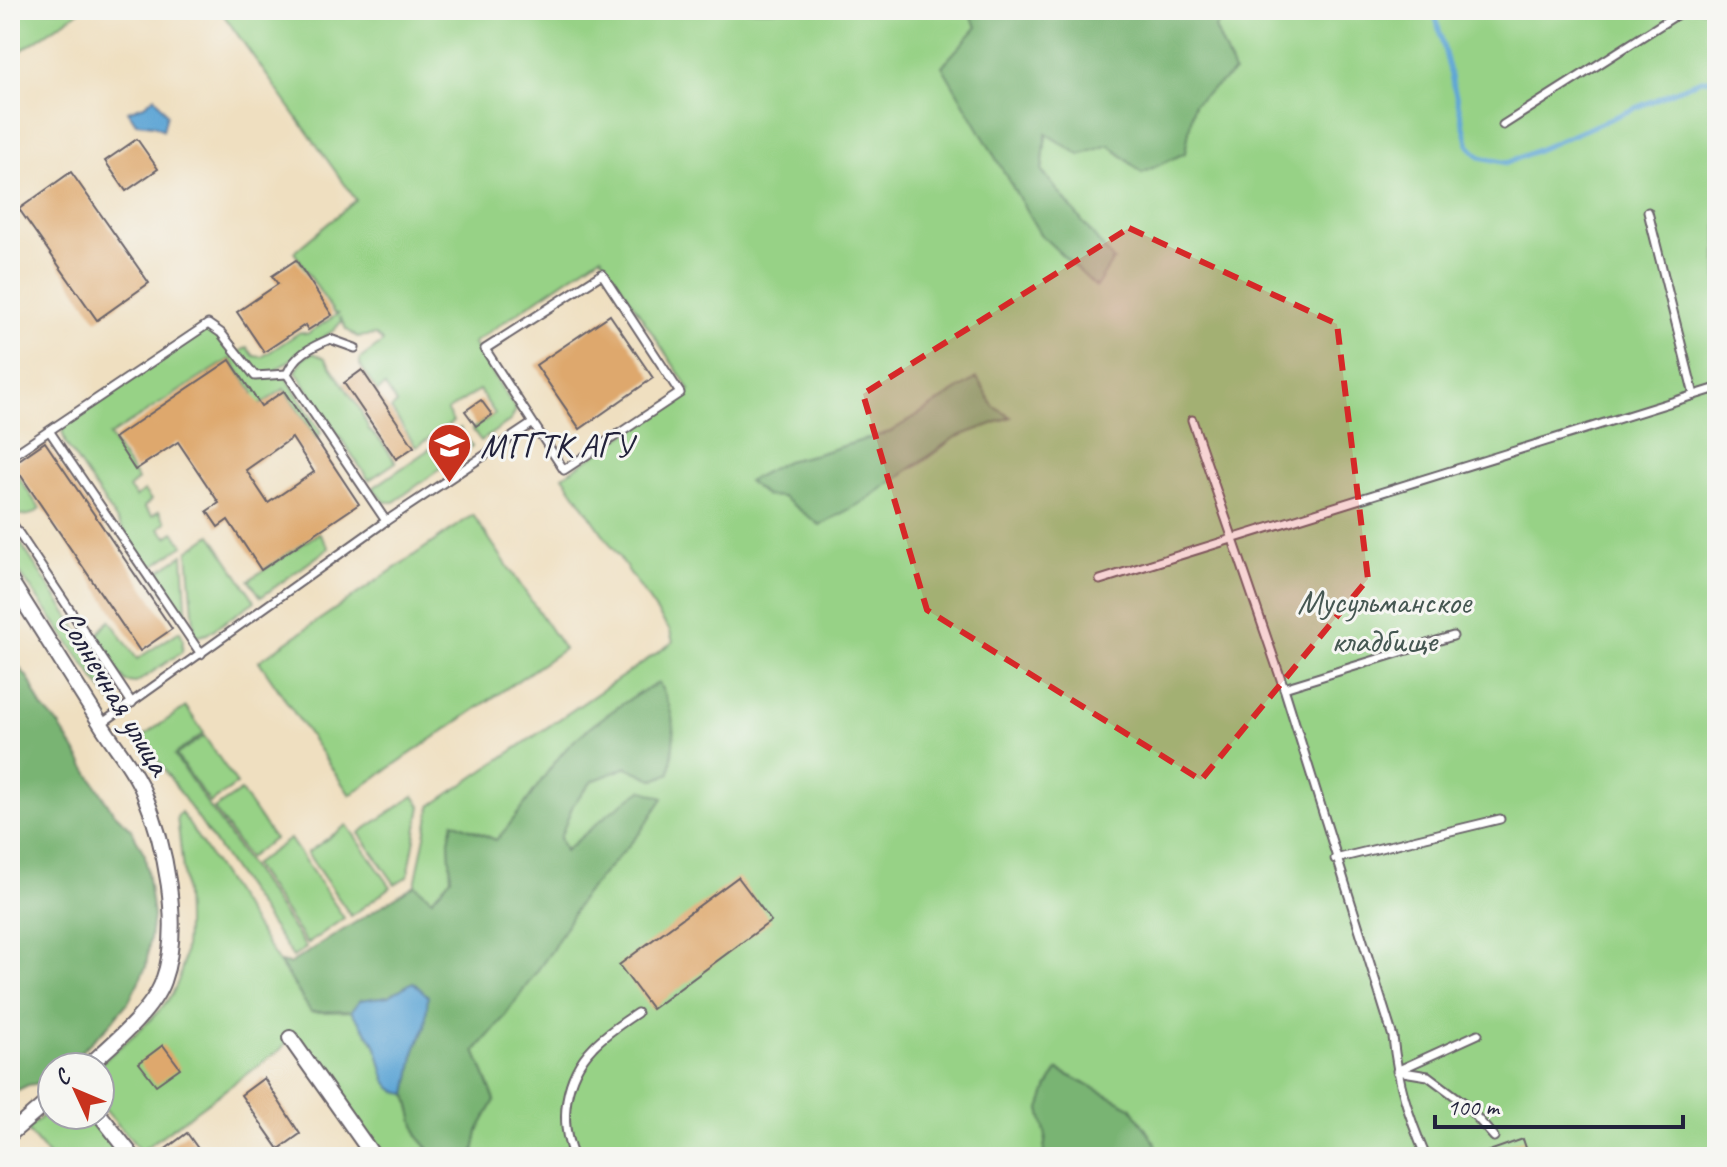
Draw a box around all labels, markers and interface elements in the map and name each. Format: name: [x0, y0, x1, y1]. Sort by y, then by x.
school or university icon: МГГТК АГУ: [425, 421, 473, 484]
place label: МГГТК АГУ: [480, 424, 638, 467]
park label: Мусульманское кладбище: [1297, 580, 1473, 662]
street label: Солнечная улица: [49, 601, 182, 784]
north arrow: [36, 1051, 116, 1131]
text: С: [49, 1062, 78, 1091]
scale bar: [1435, 1079, 1683, 1129]
text: 100 m: [1447, 1092, 1501, 1122]

